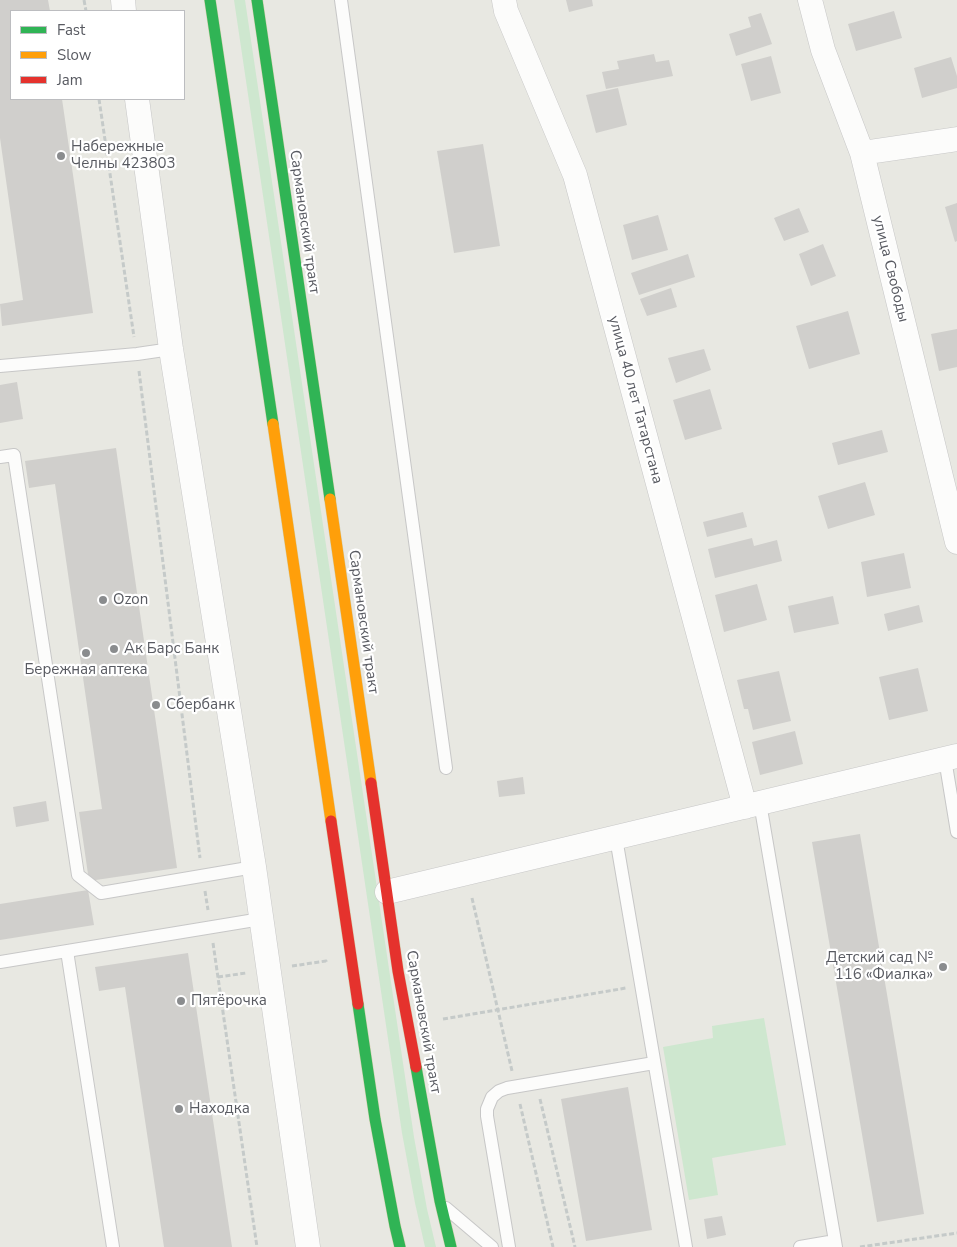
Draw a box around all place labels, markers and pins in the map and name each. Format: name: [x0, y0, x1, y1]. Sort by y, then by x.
place label: Набережные Челны 423803: [71, 138, 175, 173]
marker: Набережные Челны 423803: [55, 150, 67, 162]
place label: Ozon: [113, 591, 148, 609]
marker: Ozon: [97, 594, 109, 606]
place label: Ак Барс Банк: [124, 640, 219, 658]
marker: Ак Барс Банк: [108, 643, 120, 655]
marker: Бережная аптека: [80, 647, 92, 659]
place label: Бережная аптека: [24, 661, 148, 679]
place label: Сбербанк: [166, 696, 235, 714]
marker: Сбербанк: [150, 699, 162, 711]
place label: Детский сад № 116 «Фиалка»: [826, 949, 933, 984]
marker: Детский сад № 116 «Фиалка»: [937, 961, 949, 973]
place label: Пятёрочка: [191, 992, 267, 1010]
marker: Пятёрочка: [175, 995, 187, 1007]
place label: Находка: [189, 1100, 250, 1118]
marker: Находка: [173, 1103, 185, 1115]

